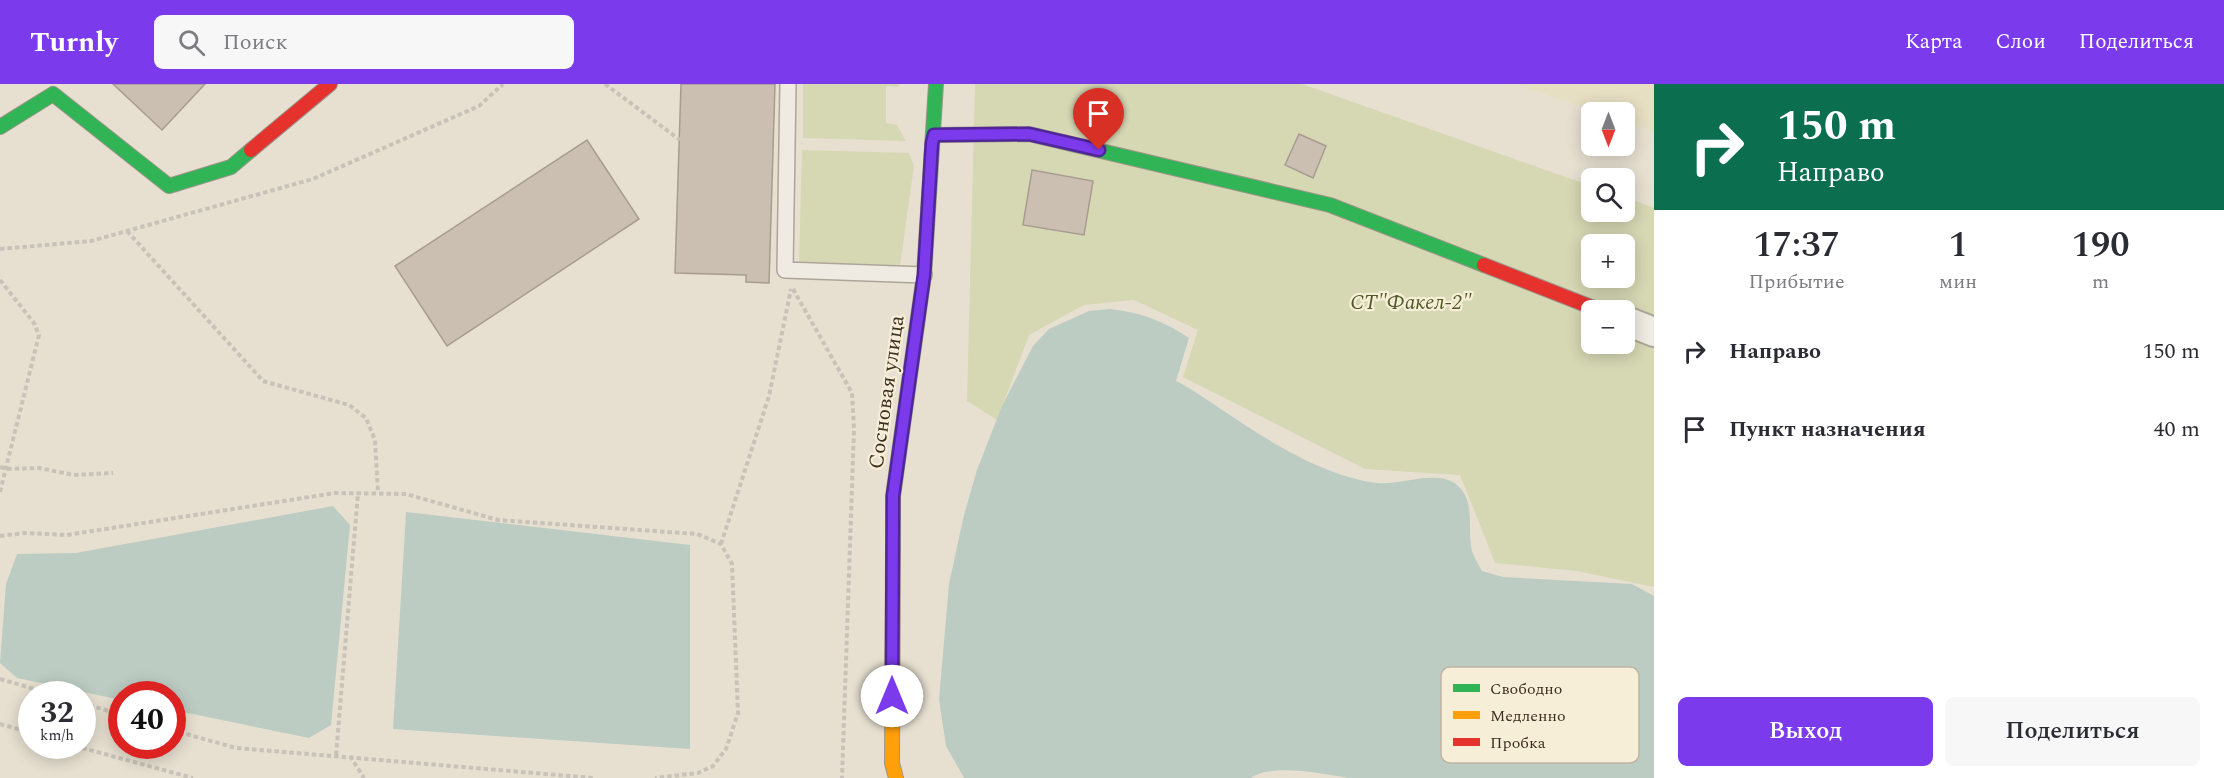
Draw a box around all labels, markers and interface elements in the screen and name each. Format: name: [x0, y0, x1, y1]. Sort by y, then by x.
search box: [154, 15, 574, 69]
text: Turnly: [30, 21, 118, 64]
icon: search: [175, 26, 208, 59]
text: Поиск: [223, 26, 288, 59]
text: Карта: [1905, 26, 1962, 58]
text: Слои: [1995, 26, 2046, 58]
text: Поделиться: [2079, 26, 2194, 58]
pin: [1073, 88, 1124, 150]
text: 150 m: [1777, 95, 1896, 158]
icon: arrive: [1082, 97, 1115, 130]
north arrow: [1581, 102, 1635, 156]
map controls: [1581, 102, 1635, 354]
icon: right: [1678, 108, 1756, 186]
text: Направо: [1777, 152, 1885, 194]
button: search: [1581, 168, 1635, 222]
text: 17:37: [1753, 218, 1840, 273]
text: 1: [1948, 218, 1968, 273]
text: 190: [2072, 218, 2129, 273]
button: +: [1581, 234, 1635, 288]
text: Прибытие: [1749, 267, 1845, 297]
text: мин: [1939, 267, 1977, 297]
text: m: [2092, 267, 2109, 297]
park label: СТ"Факел-2": [1350, 287, 1472, 319]
button: −: [1581, 300, 1635, 354]
street label: Сосновая улица: [860, 312, 914, 471]
icon: right: [1678, 335, 1711, 368]
text: Направо: [1729, 335, 1821, 368]
text: 150 m: [2143, 335, 2200, 368]
icon: arrive: [1678, 413, 1711, 446]
text: Пункт назначения: [1729, 413, 1926, 446]
text: 40 m: [2154, 413, 2200, 446]
position arrow: [860, 664, 924, 728]
legend: [1441, 667, 1639, 763]
text: Свободно: [1490, 677, 1562, 701]
speed limit sign: 40: [108, 681, 186, 759]
text: 32: [40, 690, 74, 736]
button: Выход: [1678, 697, 1933, 766]
button: Поделиться: [1945, 697, 2200, 766]
text: Медленно: [1490, 704, 1566, 728]
text: km/h: [40, 724, 74, 747]
text: Пробка: [1490, 731, 1546, 755]

